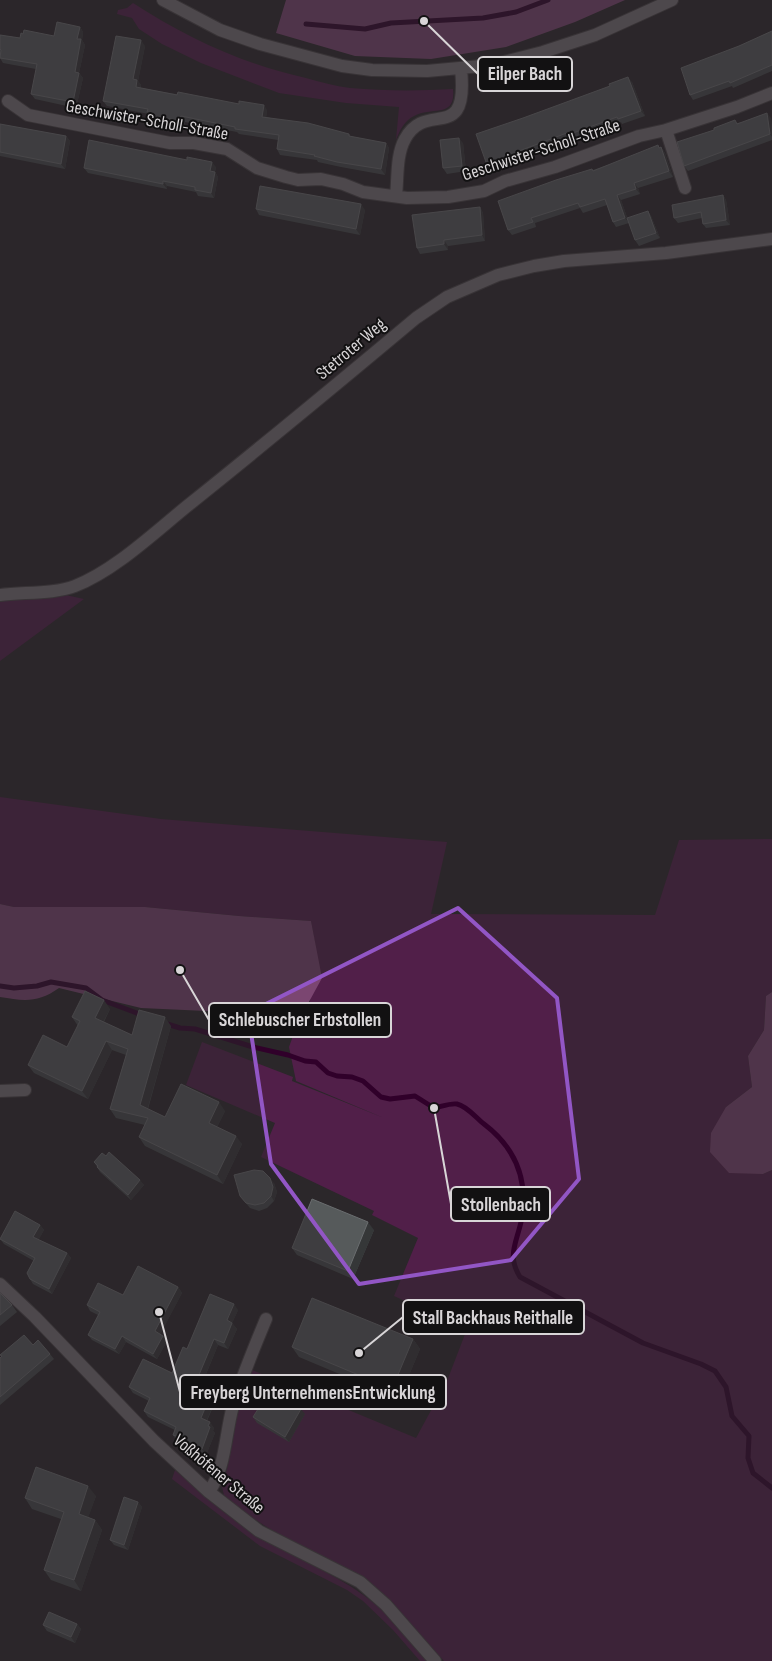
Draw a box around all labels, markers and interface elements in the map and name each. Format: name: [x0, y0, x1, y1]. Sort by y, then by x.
callout: Eilper Bach: [478, 57, 572, 91]
text: Eilper Bach: [488, 63, 562, 86]
street label: Geschwister-Scholl-Straße: [64, 95, 230, 145]
street label: Geschwister-Scholl-Straße: [459, 115, 623, 185]
street label: Stetroter Weg: [312, 314, 390, 384]
callout: Schlebuscher Erbstollen: [209, 1003, 391, 1037]
text: Schlebuscher Erbstollen: [219, 1009, 381, 1032]
callout: Stollenbach: [451, 1187, 550, 1221]
text: Stollenbach: [461, 1194, 541, 1217]
callout: Stall Backhaus Reithalle: [403, 1300, 584, 1334]
text: Stall Backhaus Reithalle: [413, 1307, 573, 1330]
callout: Freyberg UnternehmensEntwicklung: [180, 1375, 446, 1409]
text: Freyberg UnternehmensEntwicklung: [190, 1382, 436, 1405]
street label: Voßhöfener Straße: [169, 1430, 269, 1518]

